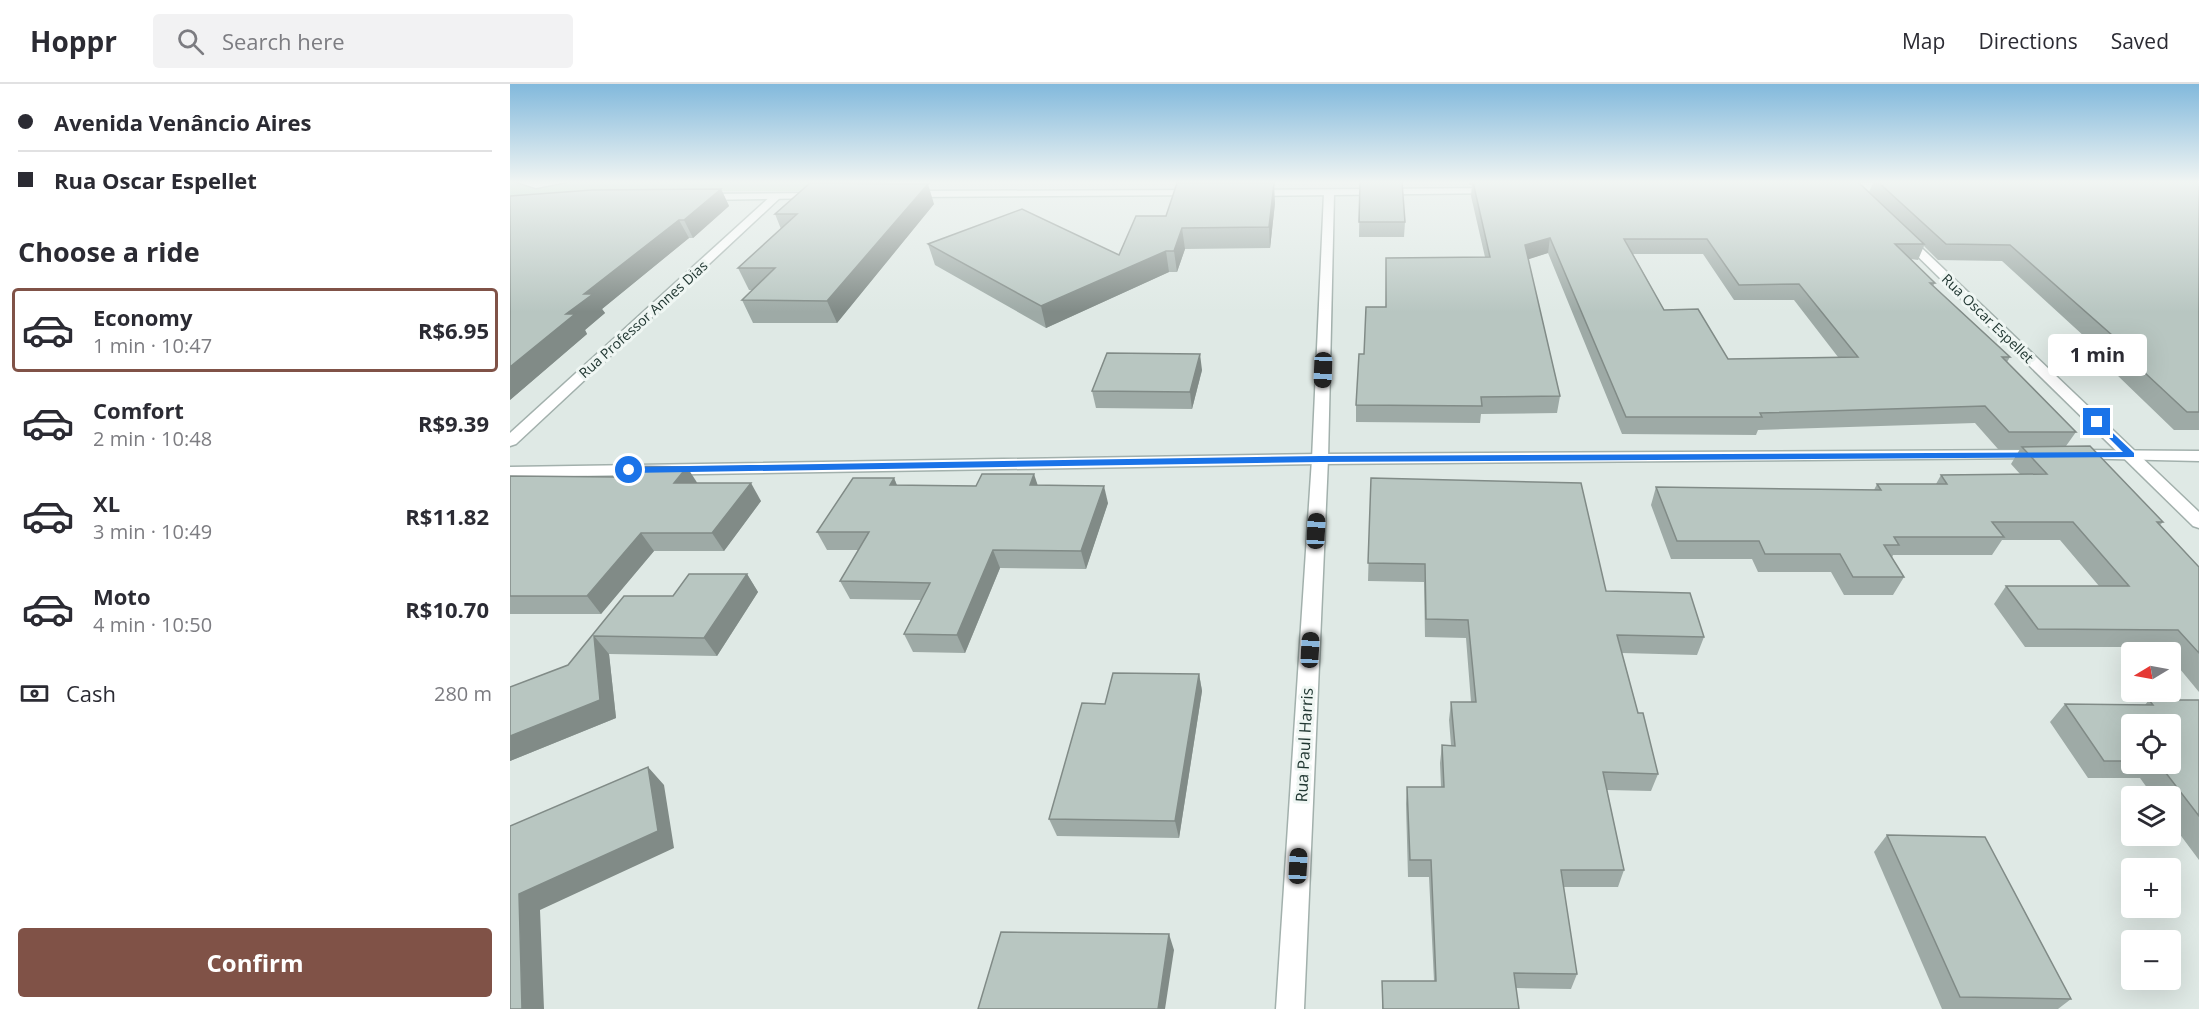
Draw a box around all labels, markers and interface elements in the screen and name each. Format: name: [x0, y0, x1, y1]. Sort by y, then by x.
search box: [153, 14, 573, 68]
text: Hoppr: [30, 22, 117, 60]
icon: search: [174, 25, 207, 58]
text: Search here: [222, 26, 345, 56]
text: Map: [1902, 27, 1945, 55]
text: Directions: [1978, 27, 2078, 55]
text: Saved: [2111, 27, 2169, 55]
text: Avenida Venâncio Aires: [54, 107, 311, 137]
text: Rua Oscar Espellet: [54, 165, 257, 195]
text: Choose a ride: [18, 233, 200, 270]
street label: Rua Professor Annes Dias: [574, 256, 712, 382]
street label: Rua Oscar Espellet: [1938, 269, 2038, 367]
text: Economy: [93, 302, 192, 332]
icon: car: [21, 303, 75, 357]
text: R$6.95: [418, 315, 489, 345]
text: 1 min · 10:47: [93, 332, 212, 359]
callout: 1 min: [2048, 335, 2146, 377]
text: 1 min: [2070, 341, 2125, 368]
car: [1313, 352, 1333, 388]
text: Comfort: [93, 395, 184, 425]
icon: car: [21, 396, 75, 450]
text: R$9.39: [418, 408, 489, 438]
route end: [2083, 408, 2110, 435]
text: 2 min · 10:48: [93, 425, 212, 452]
route start: [615, 456, 642, 483]
text: XL: [93, 488, 120, 518]
icon: car: [21, 489, 75, 543]
text: R$11.82: [405, 501, 489, 531]
car: [1306, 513, 1326, 549]
text: 3 min · 10:49: [93, 518, 212, 545]
text: Moto: [93, 581, 151, 611]
icon: car: [21, 582, 75, 636]
text: R$10.70: [405, 594, 489, 624]
text: 4 min · 10:50: [93, 611, 212, 638]
car: [1300, 632, 1320, 668]
north arrow: [2121, 642, 2181, 702]
map controls: [2121, 642, 2181, 990]
icon: cash: [18, 677, 51, 710]
text: Cash: [66, 678, 116, 708]
text: 280 m: [434, 680, 492, 707]
street label: Rua Paul Harris: [1290, 687, 1318, 803]
button: locate: [2121, 714, 2181, 774]
button: layers: [2121, 786, 2181, 846]
car: [1288, 848, 1308, 884]
button: +: [2121, 858, 2181, 918]
button: Confirm: [18, 928, 492, 997]
button: −: [2121, 930, 2181, 990]

